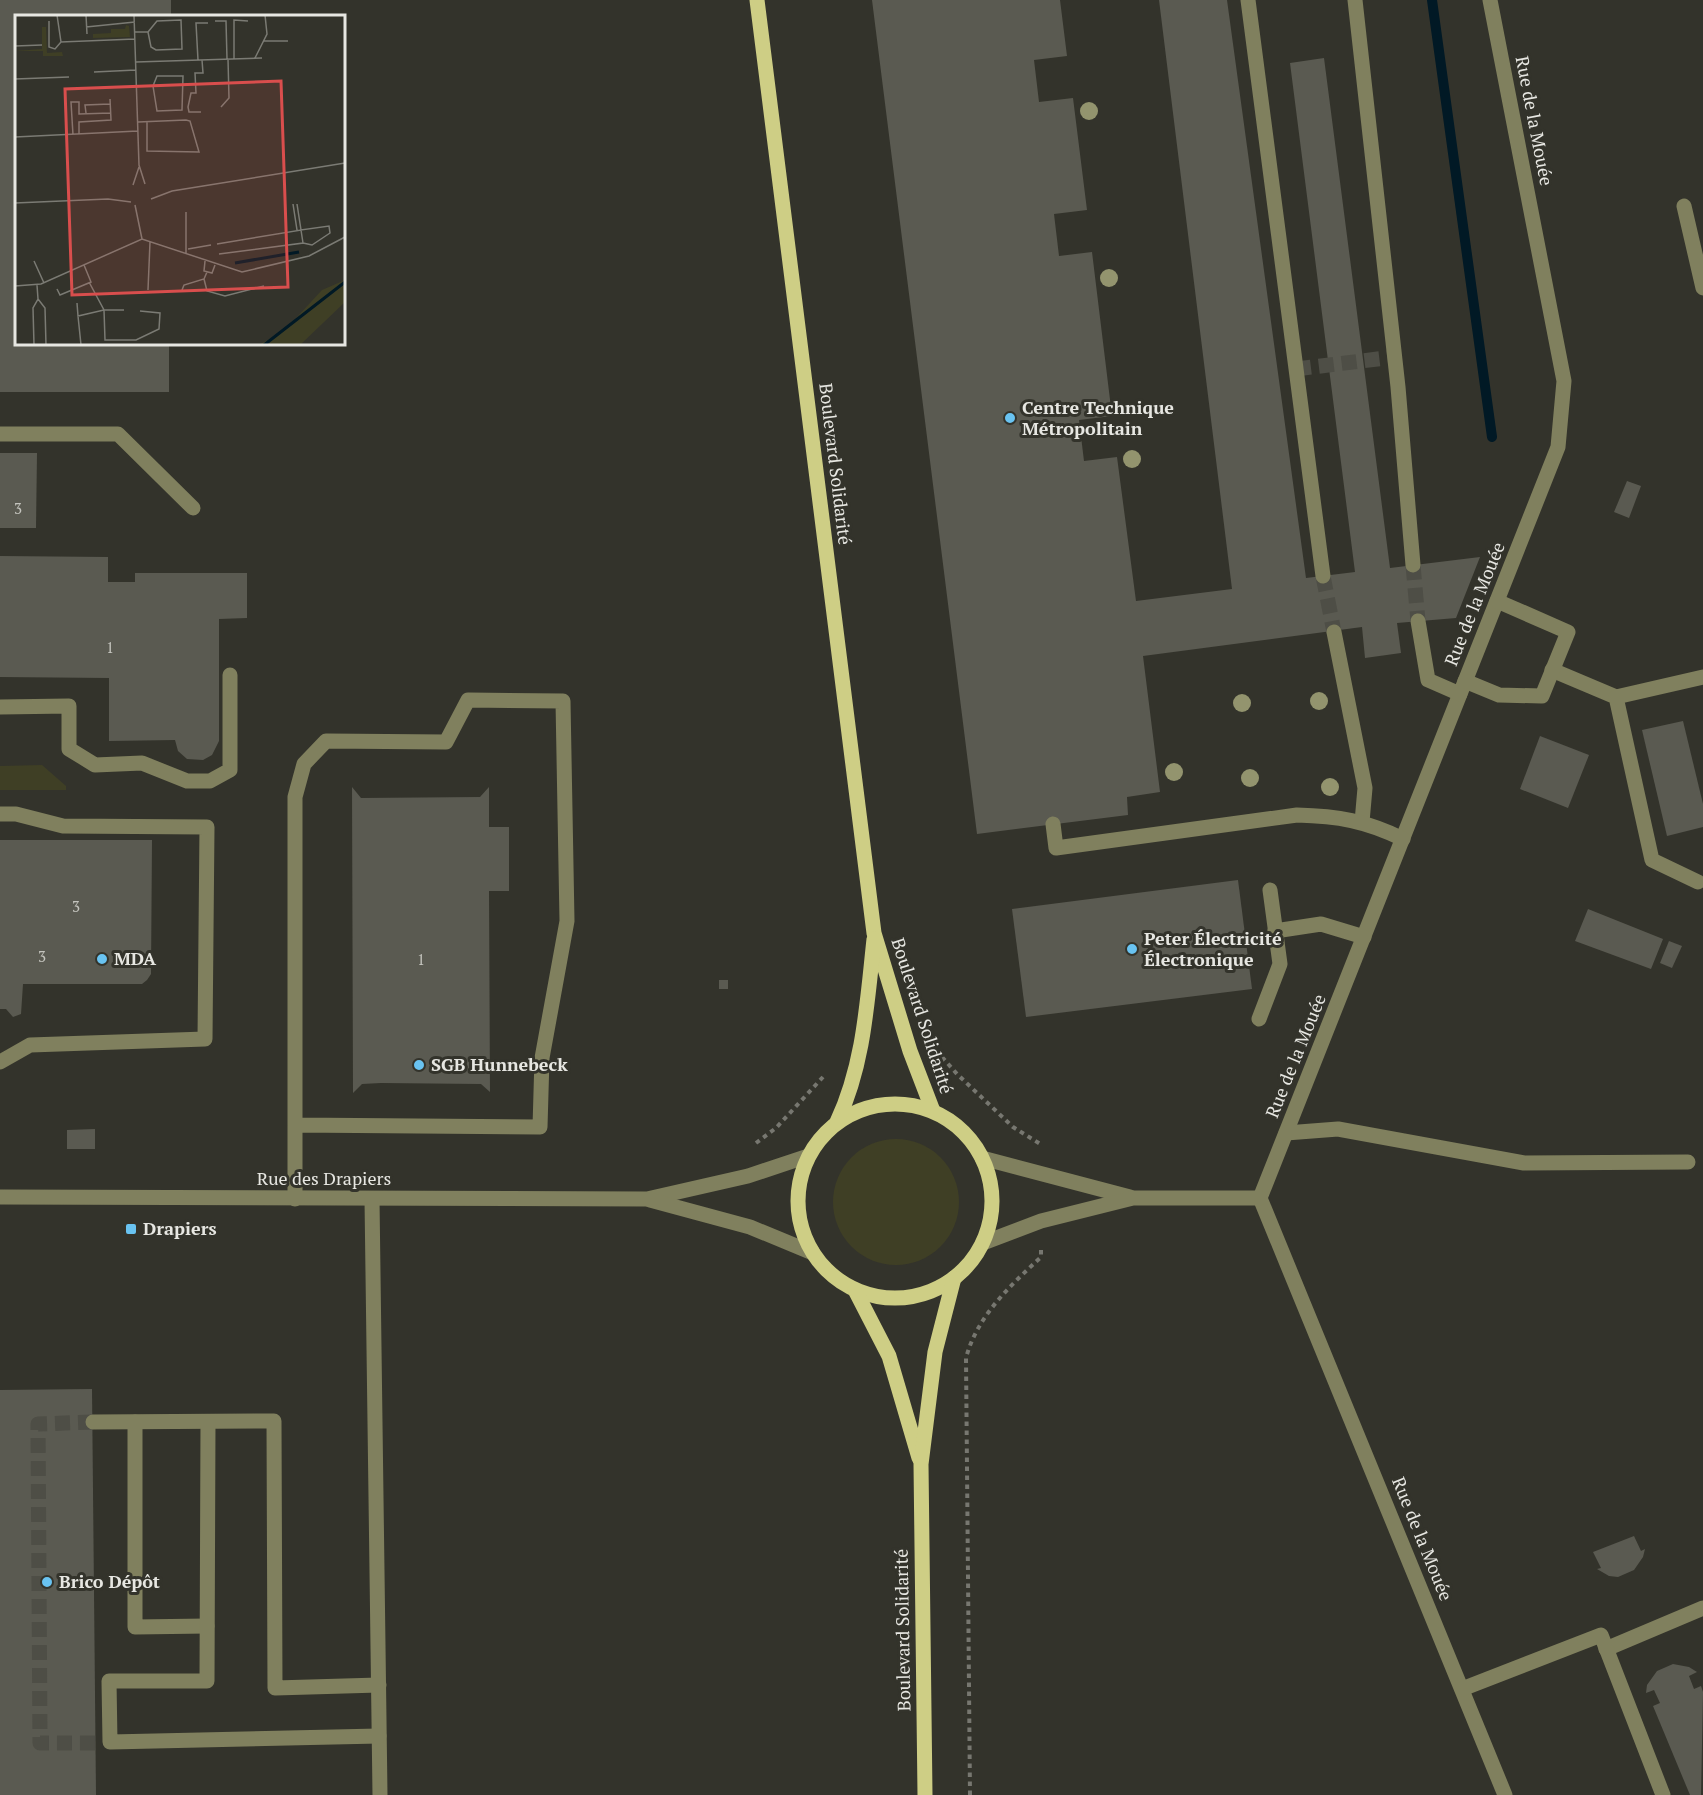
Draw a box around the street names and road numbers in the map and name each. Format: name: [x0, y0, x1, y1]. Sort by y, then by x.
street label: Rue de la Mouée: [1511, 54, 1559, 188]
street label: Boulevard Solidarité: [814, 382, 858, 546]
street label: Rue de la Mouée: [1438, 538, 1510, 669]
street label: Boulevard Solidarité: [886, 935, 959, 1097]
street label: Rue de la Mouée: [1259, 990, 1331, 1121]
street label: Rue des Drapiers: [257, 1166, 391, 1190]
street label: Rue de la Mouée: [1387, 1473, 1459, 1604]
street label: Boulevard Solidarité: [889, 1549, 915, 1712]

